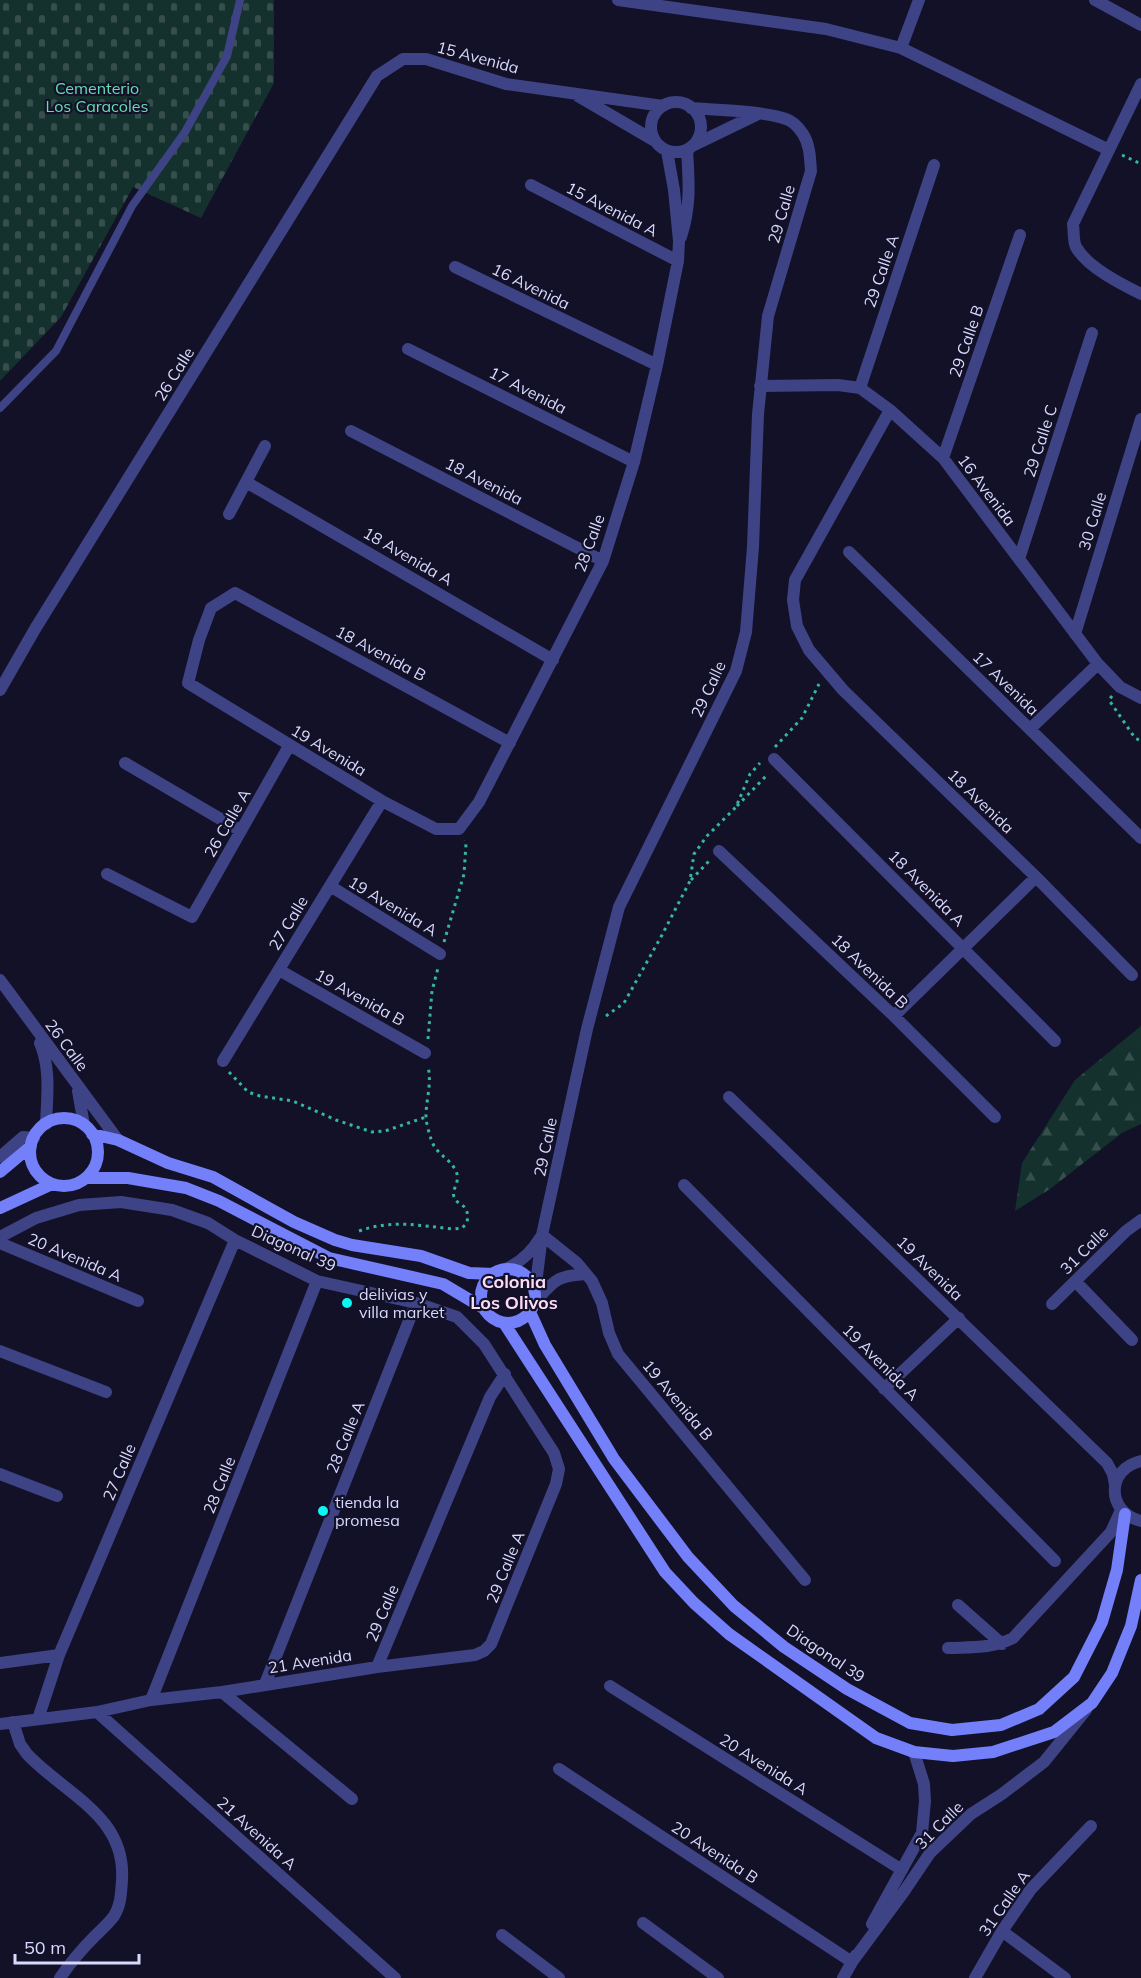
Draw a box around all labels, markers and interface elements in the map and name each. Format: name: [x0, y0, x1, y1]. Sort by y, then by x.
street label: 15 Avenida: [435, 36, 521, 78]
park label: Cementerio Los Caracoles: [46, 78, 148, 116]
street label: 15 Avenida A: [563, 177, 661, 241]
street label: 29 Calle: [763, 182, 799, 246]
street label: 29 Calle A: [859, 232, 903, 310]
street label: 16 Avenida: [489, 259, 573, 313]
street label: 29 Calle B: [944, 302, 988, 380]
street label: 26 Calle: [150, 343, 198, 405]
street label: 17 Avenida: [486, 362, 570, 418]
street label: 29 Calle C: [1019, 402, 1061, 480]
street label: 16 Avenida: [954, 450, 1020, 530]
street label: 18 Avenida: [442, 453, 526, 509]
street label: 30 Calle: [1074, 489, 1110, 553]
street label: 28 Calle: [569, 511, 609, 575]
street label: 18 Avenida A: [360, 522, 457, 590]
street label: 18 Avenida B: [332, 621, 430, 685]
street label: 17 Avenida: [969, 647, 1043, 719]
street label: 29 Calle: [686, 658, 730, 720]
street label: 19 Avenida: [288, 720, 370, 780]
street label: 18 Avenida: [944, 765, 1018, 837]
street label: 26 Calle A: [199, 785, 255, 861]
street label: 18 Avenida A: [885, 846, 970, 931]
street label: 19 Avenida A: [345, 872, 441, 940]
street label: 27 Calle: [264, 892, 312, 954]
street label: 18 Avenida B: [827, 929, 913, 1013]
street label: 19 Avenida B: [312, 964, 408, 1030]
street label: 26 Calle: [41, 1015, 93, 1075]
street label: 29 Calle: [529, 1116, 561, 1178]
street label: Diagonal 39: [249, 1220, 339, 1276]
street label: 31 Calle: [1056, 1222, 1112, 1278]
street label: 20 Avenida A: [25, 1228, 125, 1286]
street label: 19 Avenida: [893, 1232, 967, 1304]
district label: Colonia Los Olivos: [470, 1270, 558, 1314]
place label: delivias y villa market: [359, 1284, 445, 1322]
marker: delivias y villa market: [340, 1296, 354, 1310]
street label: 19 Avenida A: [839, 1320, 924, 1405]
street label: 19 Avenida B: [638, 1356, 718, 1444]
street label: 28 Calle A: [322, 1398, 369, 1476]
street label: 27 Calle: [98, 1440, 140, 1504]
street label: 28 Calle: [198, 1453, 240, 1517]
place label: tienda la promesa: [335, 1492, 400, 1530]
marker: tienda la promesa: [316, 1504, 330, 1518]
street label: 29 Calle A: [482, 1528, 529, 1606]
street label: 29 Calle: [361, 1581, 403, 1645]
street label: Diagonal 39: [783, 1619, 869, 1687]
street label: 21 Avenida: [267, 1645, 353, 1677]
street label: 20 Avenida A: [716, 1729, 812, 1799]
street label: 21 Avenida A: [213, 1792, 301, 1874]
street label: 31 Calle: [911, 1797, 967, 1853]
street label: 20 Avenida B: [668, 1817, 762, 1887]
street label: 31 Calle A: [974, 1866, 1034, 1940]
scale bar: [15, 1927, 140, 1965]
text: 50 m: [24, 1936, 66, 1959]

